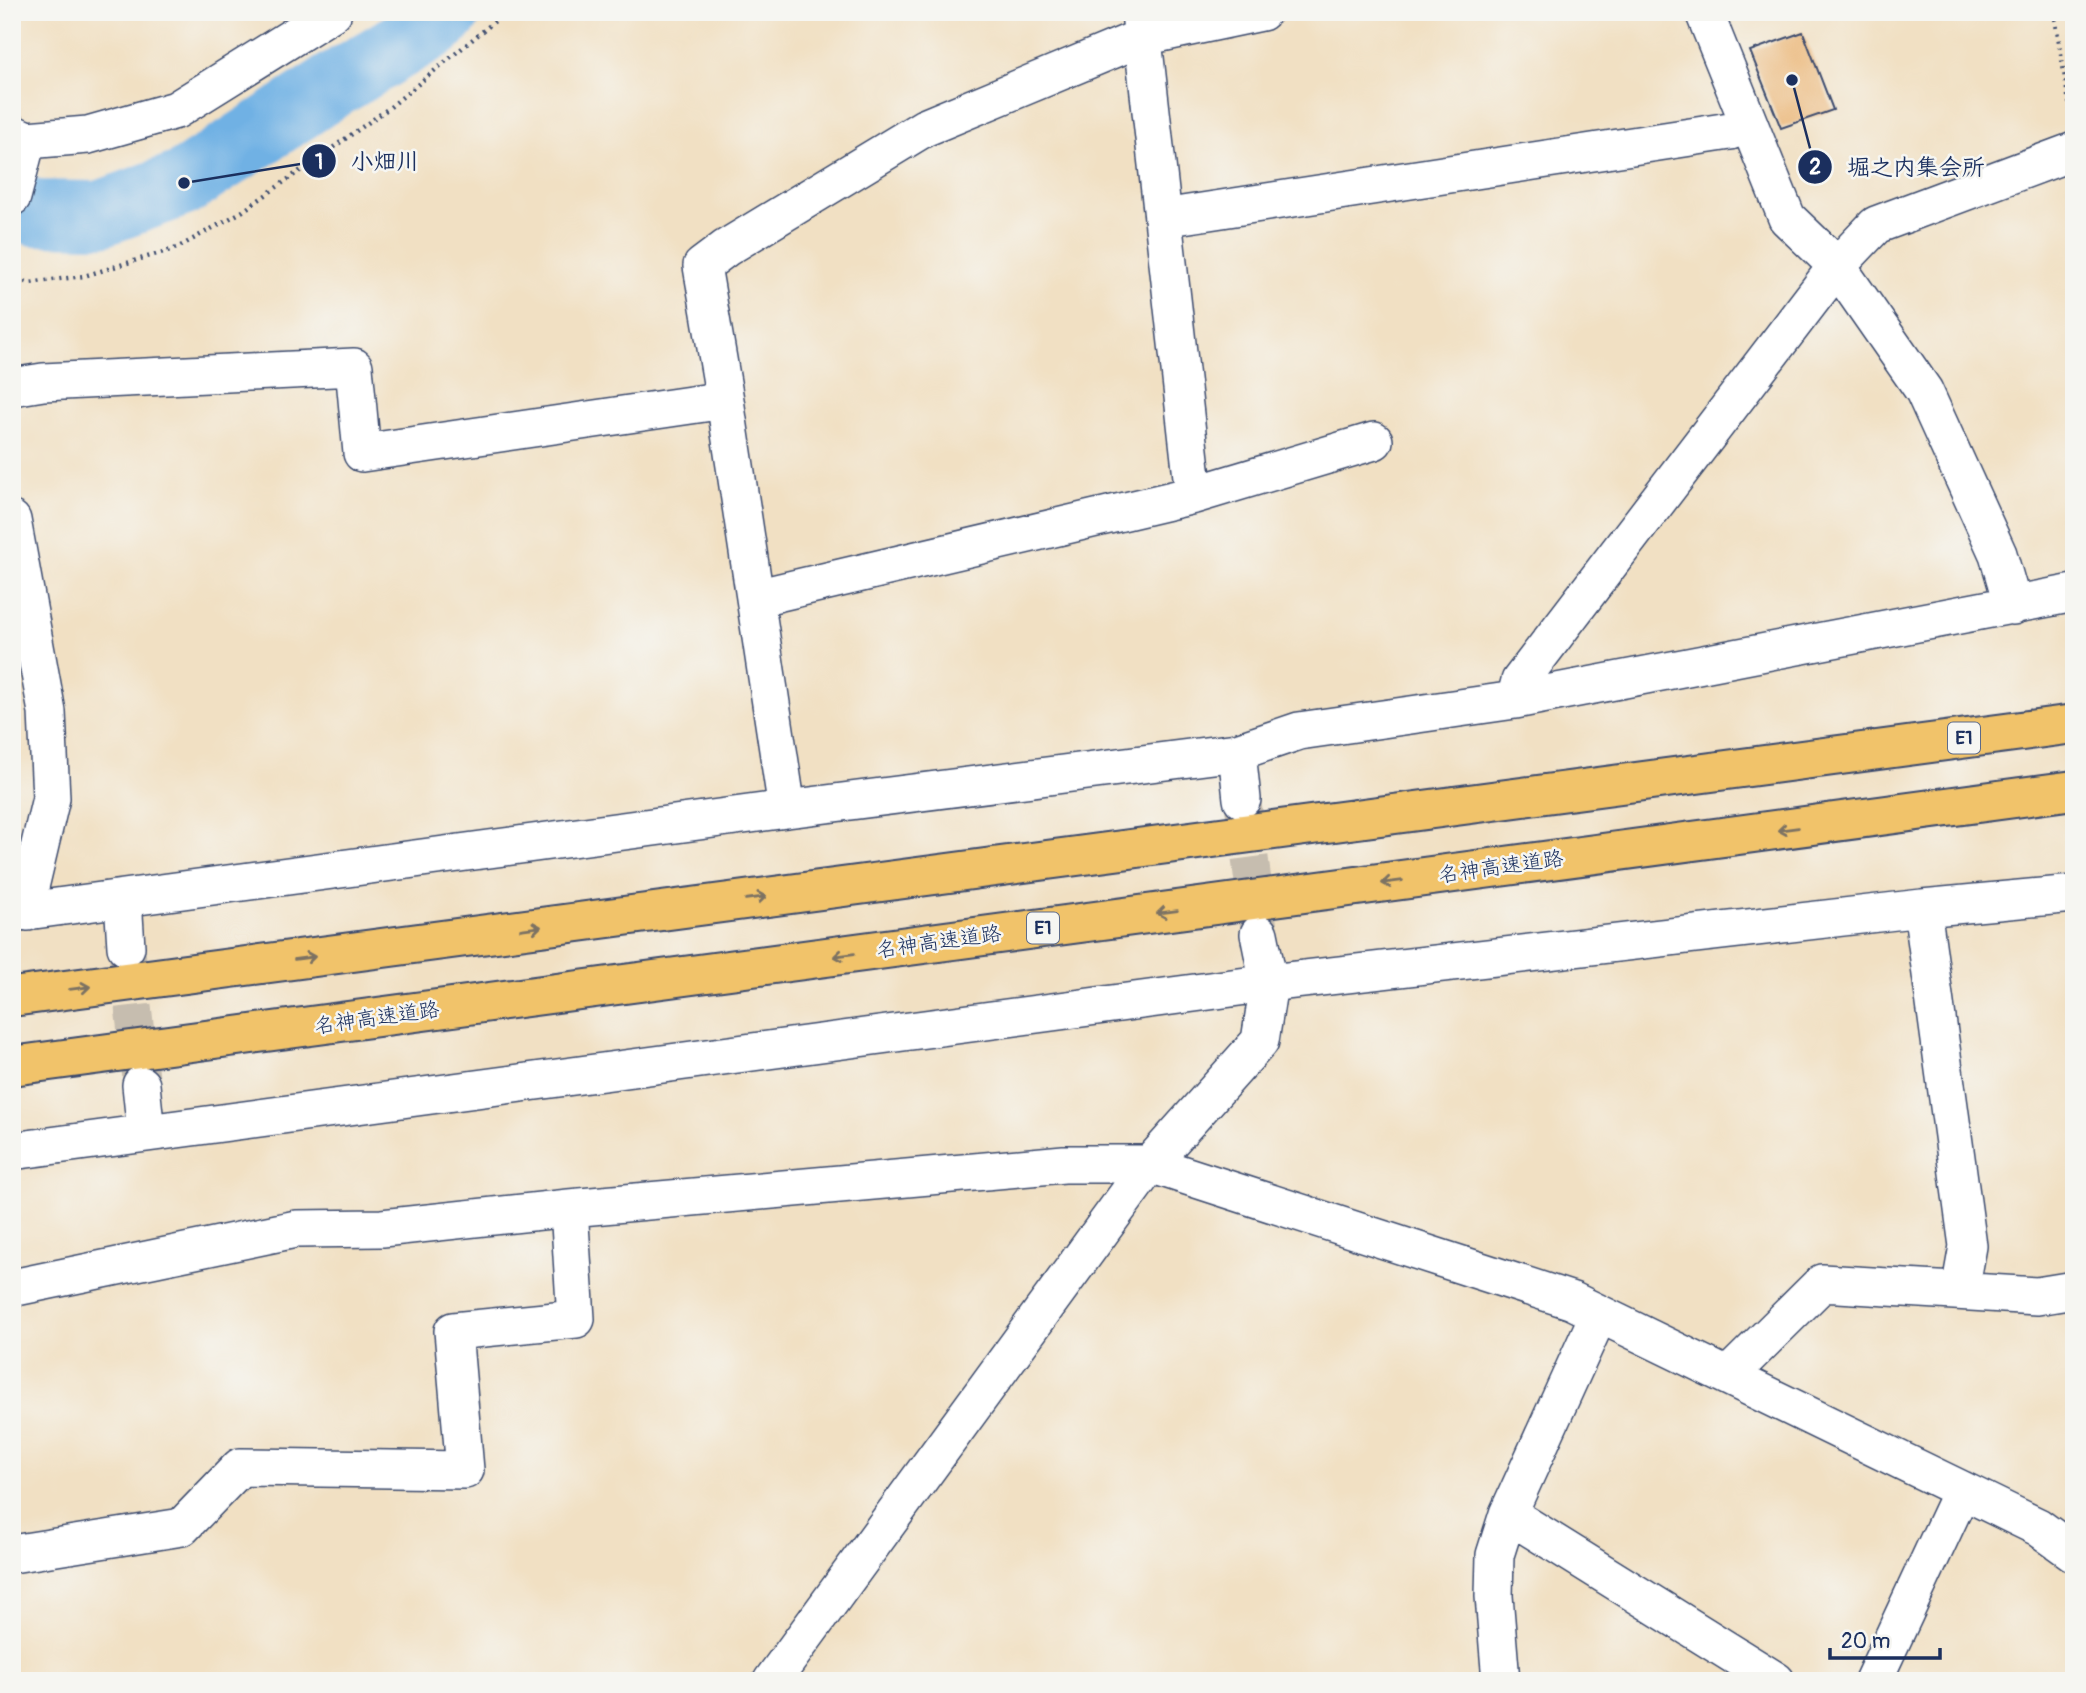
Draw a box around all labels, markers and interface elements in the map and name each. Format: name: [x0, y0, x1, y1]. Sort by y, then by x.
callout: 小畑川: [301, 139, 433, 183]
callout: 堀之内集会所: [1798, 145, 1999, 189]
text: 小畑川: [351, 147, 420, 176]
text: 1: [315, 149, 323, 176]
text: 堀之内集会所: [1847, 153, 1985, 182]
text: 2: [1809, 154, 1821, 181]
road number: E1: [1948, 722, 1980, 754]
one-way arrow: [1777, 823, 1799, 836]
street label: 名神高速道路: [1437, 845, 1565, 889]
one-way arrow: [1381, 875, 1404, 888]
one-way arrow: [745, 892, 767, 905]
one-way arrow: [1156, 906, 1178, 919]
road number: E1: [1027, 912, 1059, 944]
street label: 名神高速道路: [875, 920, 1003, 964]
one-way arrow: [519, 922, 542, 935]
one-way arrow: [833, 949, 856, 962]
one-way arrow: [294, 952, 316, 965]
one-way arrow: [68, 982, 91, 995]
street label: 名神高速道路: [313, 996, 441, 1040]
scale bar: [1830, 1616, 1941, 1660]
text: 20 m: [1841, 1628, 1890, 1655]

